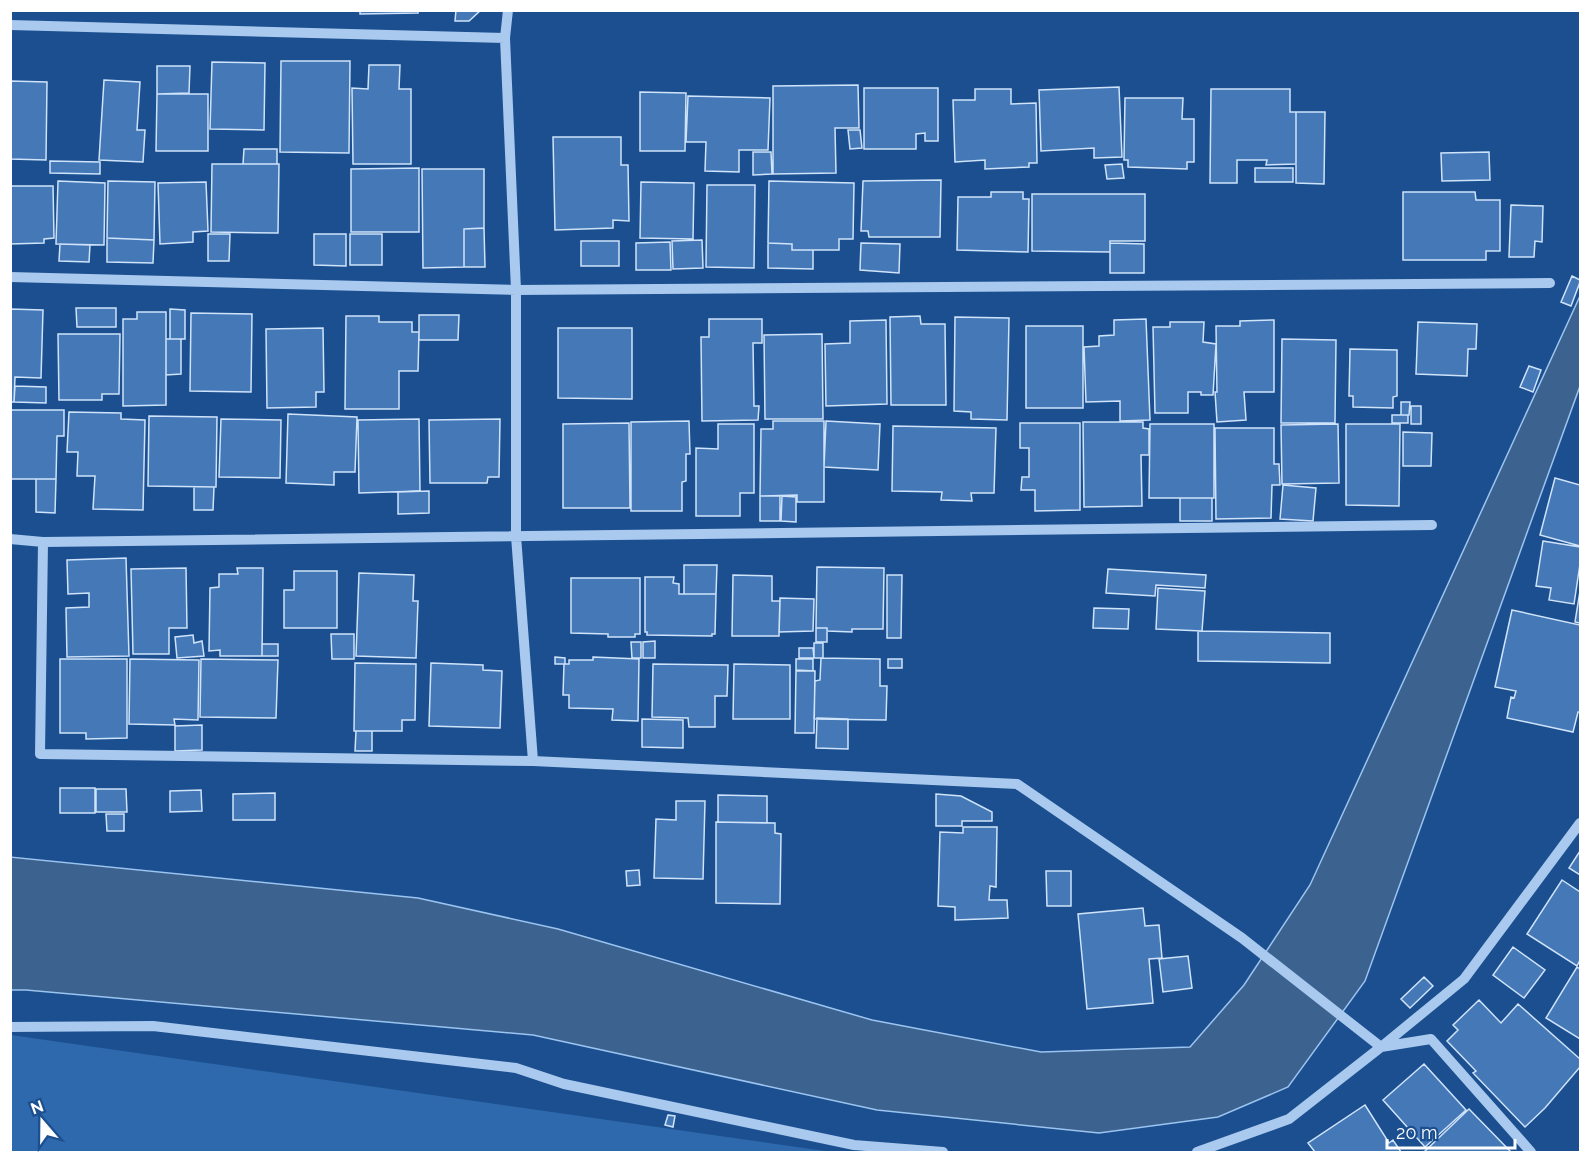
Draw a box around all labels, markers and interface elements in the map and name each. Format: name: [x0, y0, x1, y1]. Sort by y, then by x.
north arrow: [12, 1091, 72, 1151]
text: N: [28, 1096, 46, 1118]
scale bar: [1387, 1112, 1514, 1150]
text: 20 m: [1396, 1122, 1438, 1143]

